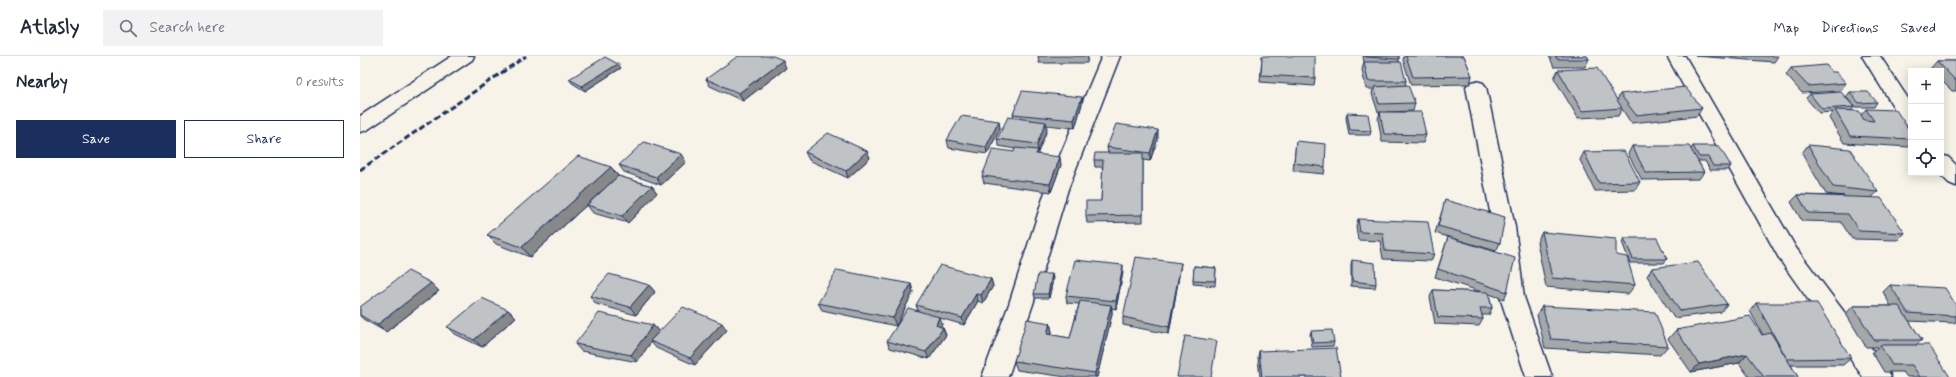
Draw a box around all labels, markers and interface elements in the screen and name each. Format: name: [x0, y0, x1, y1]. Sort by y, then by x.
search box: [103, 10, 383, 46]
text: Atlasly: [20, 15, 79, 40]
icon: search: [117, 17, 139, 39]
text: Search here: [149, 18, 225, 38]
text: Map: [1773, 19, 1799, 37]
text: Directions: [1821, 19, 1879, 37]
text: Saved: [1901, 19, 1936, 37]
map controls: [1908, 68, 1944, 176]
button: +: [1908, 68, 1944, 104]
text: Nearby: [16, 71, 68, 93]
text: 0 results: [296, 74, 344, 91]
button: −: [1908, 104, 1944, 140]
button: Save: [16, 120, 176, 158]
button: Share: [184, 120, 344, 158]
button: locate: [1908, 140, 1944, 176]

